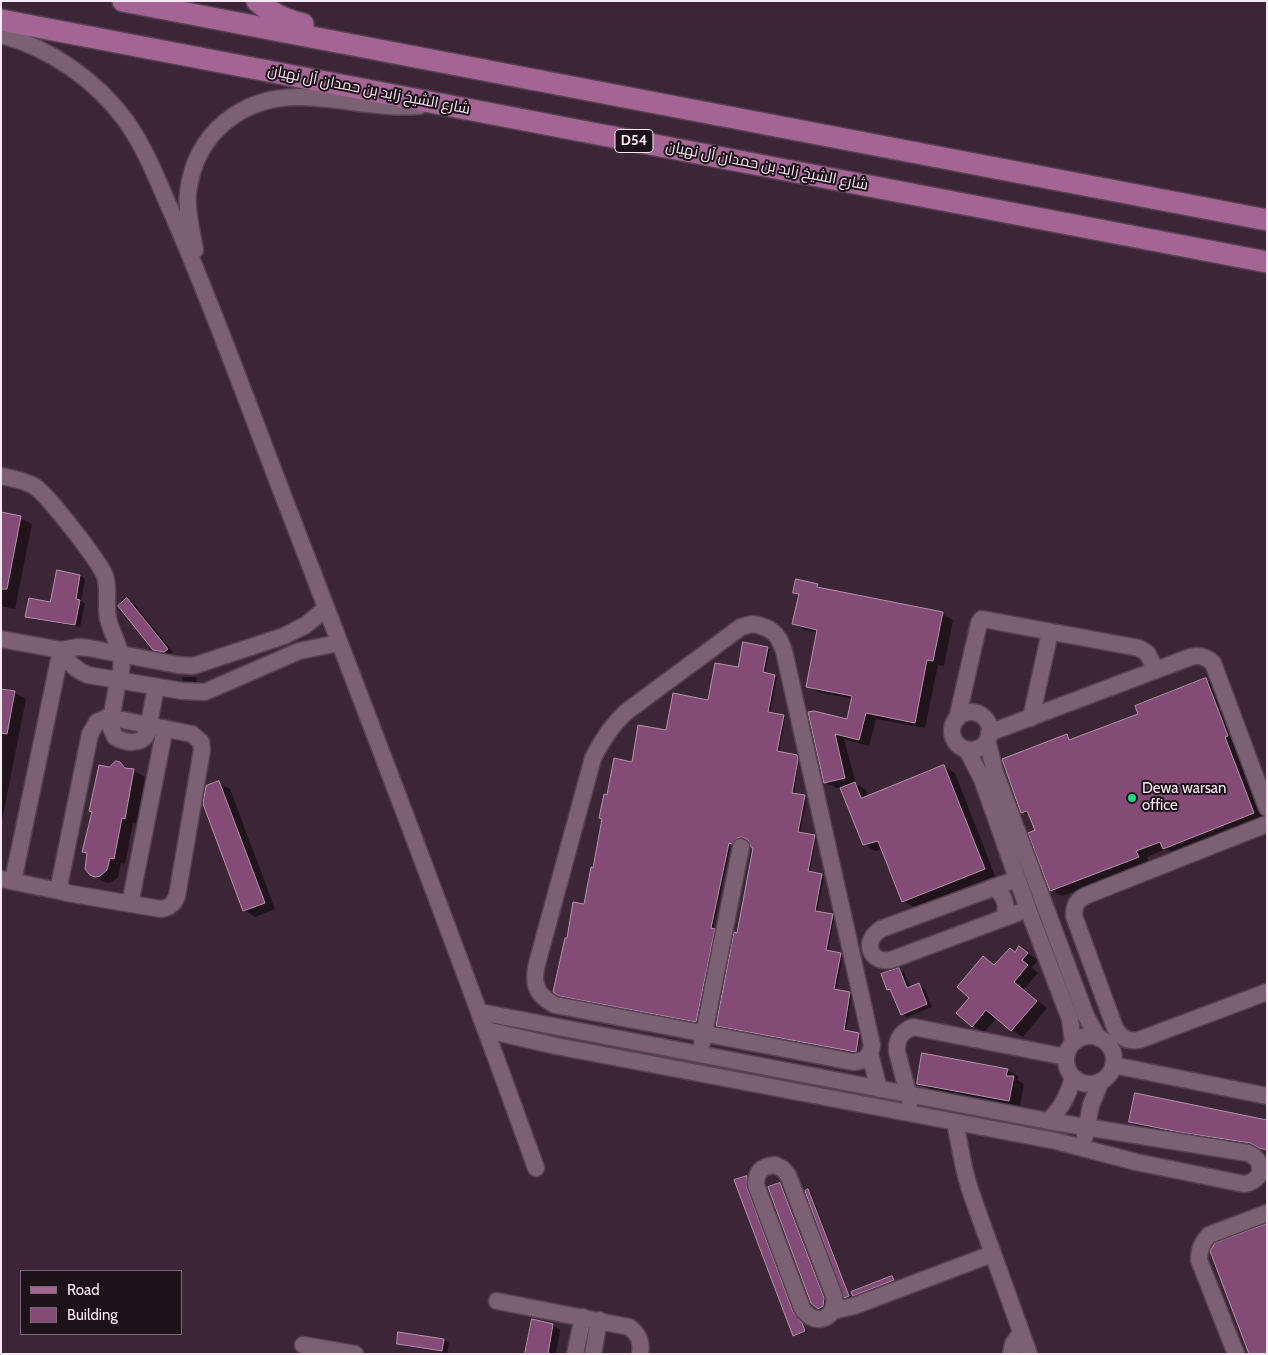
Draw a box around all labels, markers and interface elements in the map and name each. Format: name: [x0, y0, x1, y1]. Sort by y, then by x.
street label: شارع الشيخ زايد بن حمدان آل نهيان: [266, 62, 472, 118]
road number: D54: [615, 130, 653, 152]
street label: شارع الشيخ زايد بن حمدان آل نهيان: [664, 138, 870, 194]
place label: Dewa warsan office: [1142, 780, 1226, 815]
marker: Dewa warsan office: [1126, 792, 1138, 804]
legend: [20, 1270, 182, 1335]
text: Road: [67, 1281, 100, 1299]
text: Building: [67, 1306, 118, 1324]

